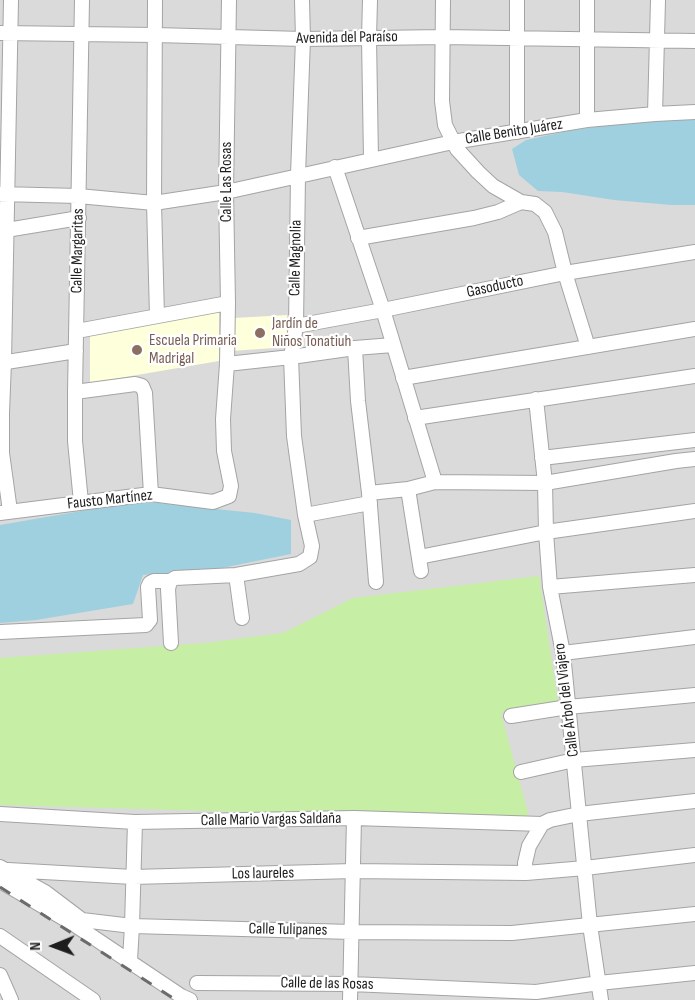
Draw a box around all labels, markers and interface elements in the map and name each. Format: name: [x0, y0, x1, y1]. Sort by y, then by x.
street label: Avenida del Paraíso: [296, 28, 398, 48]
street label: Calle Benito Juárez: [464, 115, 564, 149]
street label: Calle Las Rosas: [217, 142, 237, 222]
street label: Calle Margaritas: [68, 208, 88, 294]
street label: Calle Magnolia: [286, 220, 306, 296]
street label: Gasoducto: [465, 272, 525, 302]
place label: Jardín de Niños Tonatiuh: [272, 314, 351, 352]
marker: Jardín de Niños Tonatiuh: [253, 326, 267, 340]
place label: Escuela Primaria Madrigal: [149, 331, 237, 369]
marker: Escuela Primaria Madrigal: [130, 343, 144, 357]
street label: Fausto Martínez: [66, 486, 154, 514]
street label: Calle Árbol del Viajero: [551, 642, 583, 758]
street label: Calle Mario Vargas Saldaña: [201, 809, 341, 831]
street label: Los laureles: [232, 864, 294, 884]
north arrow: [24, 916, 84, 976]
street label: Calle Tulipanes: [248, 920, 328, 940]
text: N: [26, 942, 45, 951]
street label: Calle de las Rosas: [280, 974, 374, 994]

